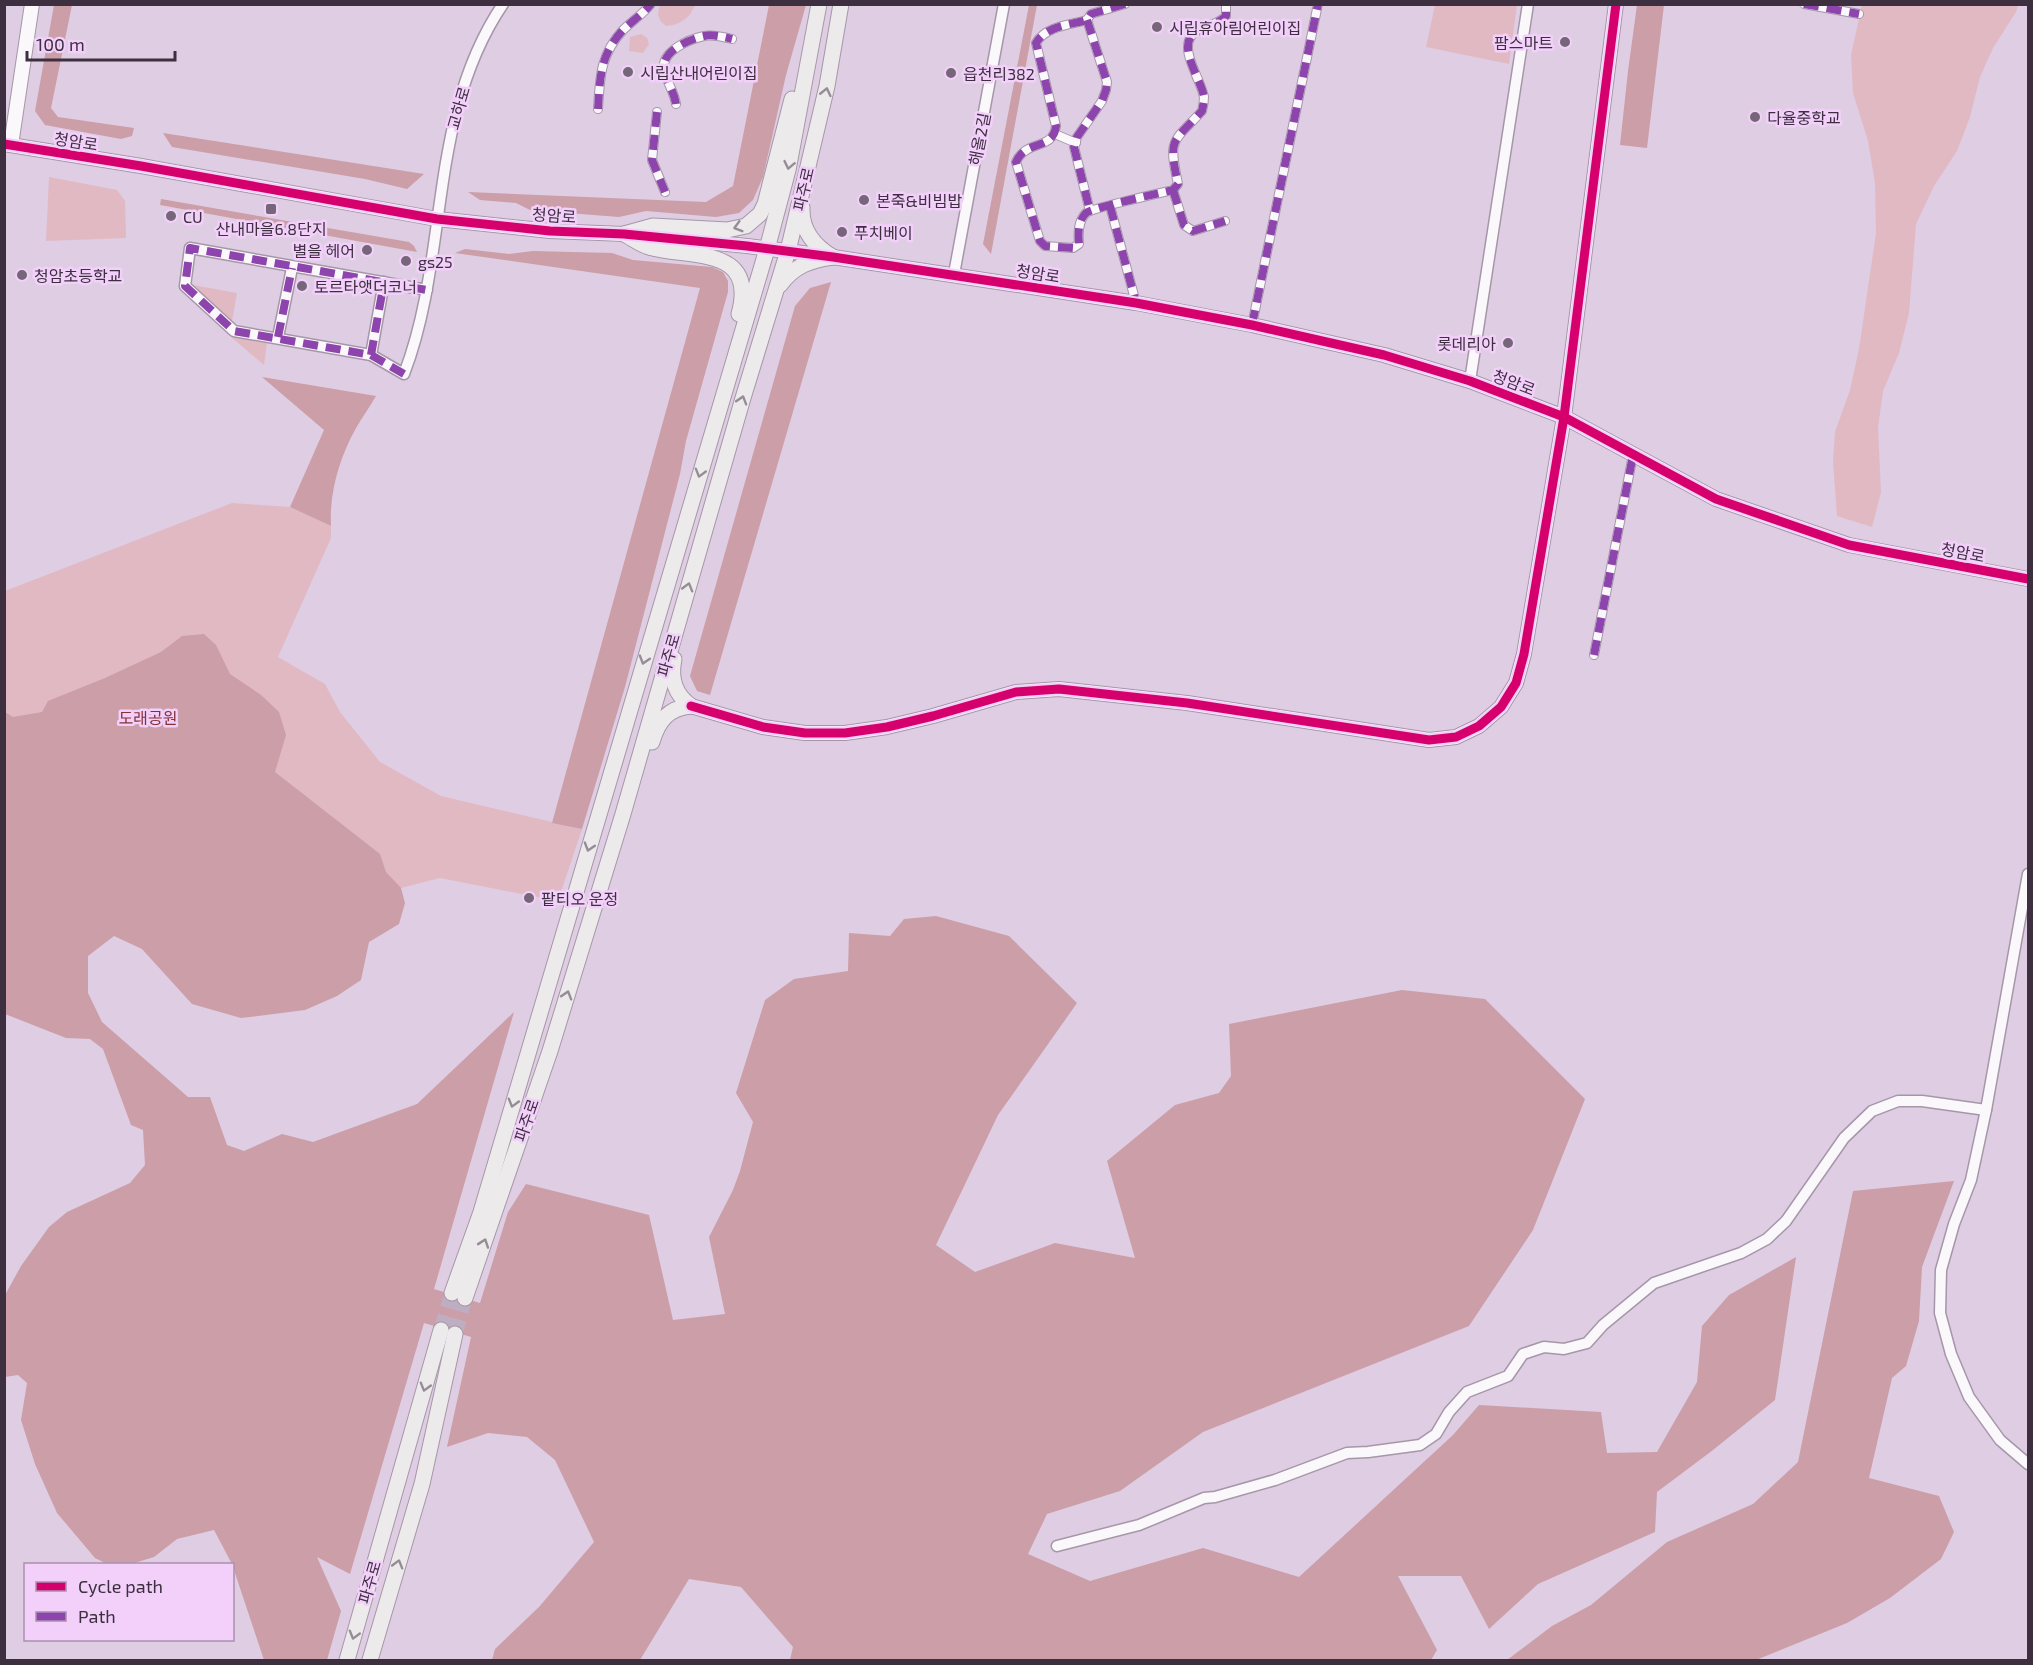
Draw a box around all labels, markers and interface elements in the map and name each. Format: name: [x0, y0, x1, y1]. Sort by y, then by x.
place label: 시립휴아림어린이집: [1169, 18, 1301, 37]
marker: 시립휴아림어린이집: [1150, 20, 1164, 34]
scale bar: [27, 24, 176, 62]
text: 100 m: [36, 33, 85, 55]
place label: 팜스마트: [1494, 33, 1553, 52]
marker: 팜스마트: [1558, 35, 1572, 49]
place label: 시립산내어린이집: [640, 63, 758, 82]
place label: 읍천리382: [963, 64, 1035, 83]
marker: 시립산내어린이집: [621, 65, 635, 79]
marker: 읍천리382: [944, 66, 958, 80]
street label: 교하로: [443, 84, 473, 132]
one-way arrow: [818, 87, 831, 97]
place label: 다율중학교: [1767, 108, 1841, 127]
marker: 다율중학교: [1748, 110, 1762, 124]
street label: 해올2길: [965, 111, 993, 167]
street label: 청암로: [53, 128, 100, 154]
one-way arrow: [783, 160, 796, 170]
street label: 파주로: [789, 165, 817, 213]
place label: 본죽&비빔밥: [876, 191, 962, 210]
marker: 본죽&비빔밥: [857, 193, 871, 207]
marker: 산내마을6.8단지: [264, 202, 278, 216]
street label: 청암로: [531, 204, 577, 226]
place label: CU: [183, 207, 203, 226]
marker: CU: [164, 209, 178, 223]
place label: 산내마을6.8단지: [216, 219, 326, 238]
one-way arrow: [733, 220, 744, 232]
place label: 푸치베이: [854, 223, 913, 242]
marker: 푸치베이: [835, 225, 849, 239]
place label: 별을 헤어: [293, 241, 355, 260]
marker: 별을 헤어: [360, 243, 374, 257]
place label: gs25: [418, 252, 453, 271]
marker: gs25: [399, 254, 413, 268]
street label: 청암로: [1015, 260, 1062, 286]
place label: 청암초등학교: [34, 266, 122, 285]
marker: 청암초등학교: [15, 268, 29, 282]
place label: 토르타앳더코너: [314, 277, 417, 296]
marker: 토르타앳더코너: [295, 279, 309, 293]
place label: 롯데리아: [1437, 334, 1496, 353]
marker: 롯데리아: [1501, 336, 1515, 350]
street label: 청암로: [1490, 365, 1538, 399]
one-way arrow: [735, 395, 747, 405]
one-way arrow: [695, 467, 707, 478]
street label: 청암로: [1940, 538, 1987, 566]
one-way arrow: [681, 582, 693, 593]
street label: 파주로: [653, 631, 683, 679]
one-way arrow: [639, 654, 651, 665]
park label: 도래공원: [119, 708, 177, 727]
one-way arrow: [584, 841, 596, 852]
place label: 팥티오 운정: [541, 889, 618, 908]
marker: 팥티오 운정: [522, 891, 536, 905]
one-way arrow: [560, 990, 572, 1001]
street label: 파주로: [510, 1096, 542, 1144]
one-way arrow: [508, 1097, 520, 1108]
one-way arrow: [477, 1238, 490, 1249]
one-way arrow: [420, 1381, 432, 1392]
street label: 파주로: [354, 1558, 384, 1606]
one-way arrow: [391, 1559, 403, 1570]
legend: [24, 1563, 234, 1641]
text: Cycle path: [78, 1575, 163, 1597]
text: Path: [78, 1605, 116, 1627]
one-way arrow: [349, 1629, 361, 1640]

